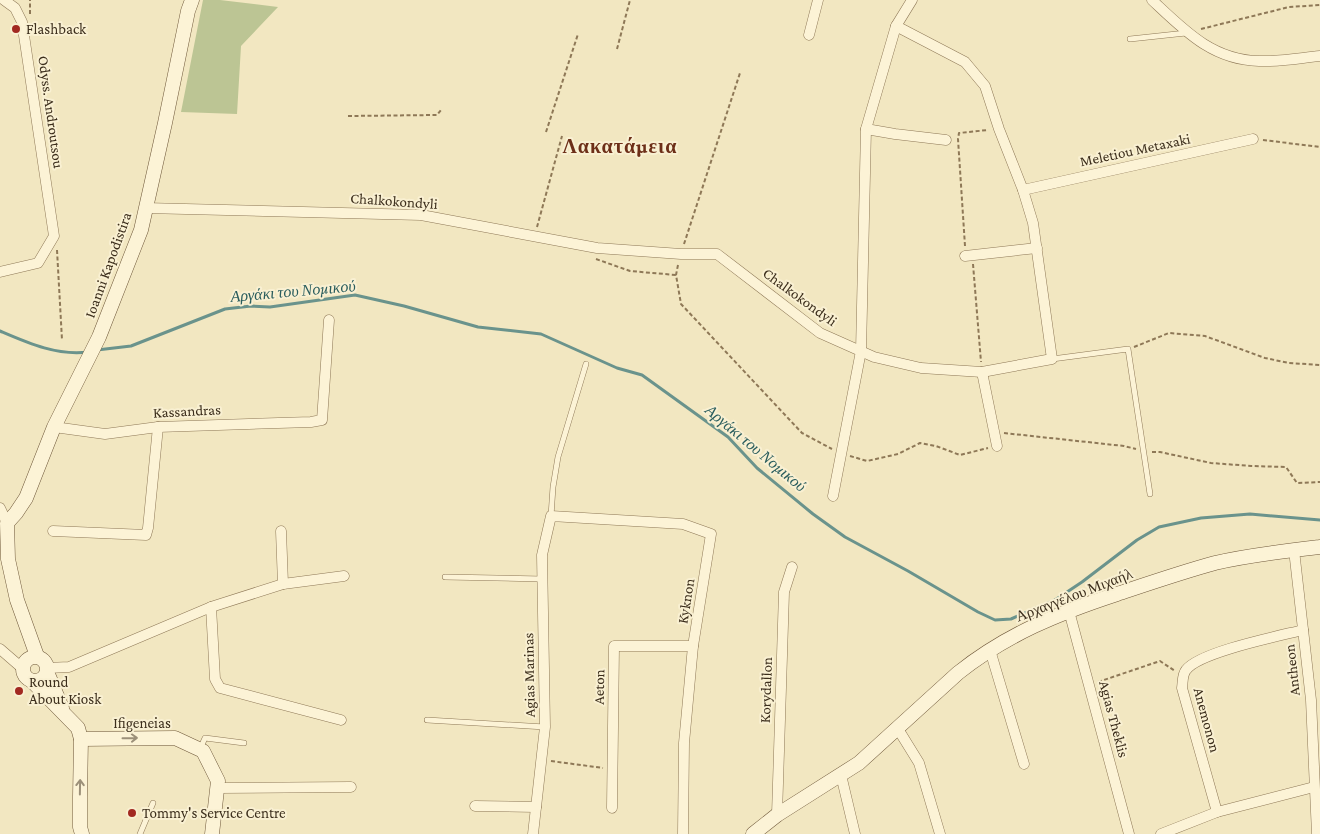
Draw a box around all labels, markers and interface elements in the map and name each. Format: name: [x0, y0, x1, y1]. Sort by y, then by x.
place label: Flashback: [26, 21, 87, 37]
marker: Flashback: [10, 23, 22, 35]
street label: Odyss. Androutsou: [34, 55, 67, 170]
street label: Meletiou Metaxaki: [1078, 130, 1192, 170]
district label: Λακατάμεια: [563, 135, 677, 157]
street label: Chalkokondyli: [350, 190, 438, 213]
street label: Ioanni Kapodistira: [81, 210, 135, 320]
street label: Chalkokondyli: [759, 265, 840, 330]
water label: Αργάκι του Νομικού: [229, 277, 356, 306]
water label: Αργάκι του Νομικού: [701, 400, 810, 496]
street label: Kassandras: [153, 401, 221, 421]
street label: Αρχαγγέλου Μιχαήλ: [1013, 565, 1135, 625]
street label: Kyknon: [675, 577, 698, 625]
street label: Agias Marinas: [520, 632, 539, 718]
street label: Antheon: [1281, 643, 1303, 697]
street label: Korydallon: [757, 657, 776, 723]
street label: Aeton: [591, 669, 607, 705]
place label: Round About Kiosk: [29, 674, 102, 707]
street label: Agias Theklis: [1095, 679, 1132, 760]
marker: Round About Kiosk: [13, 685, 25, 697]
street label: Anemonon: [1191, 686, 1223, 754]
street label: Ifigeneias: [113, 715, 171, 732]
one-way arrow: [122, 733, 138, 743]
one-way arrow: [75, 779, 85, 795]
place label: Tommy's Service Centre: [142, 805, 286, 822]
marker: Tommy's Service Centre: [126, 807, 138, 819]

